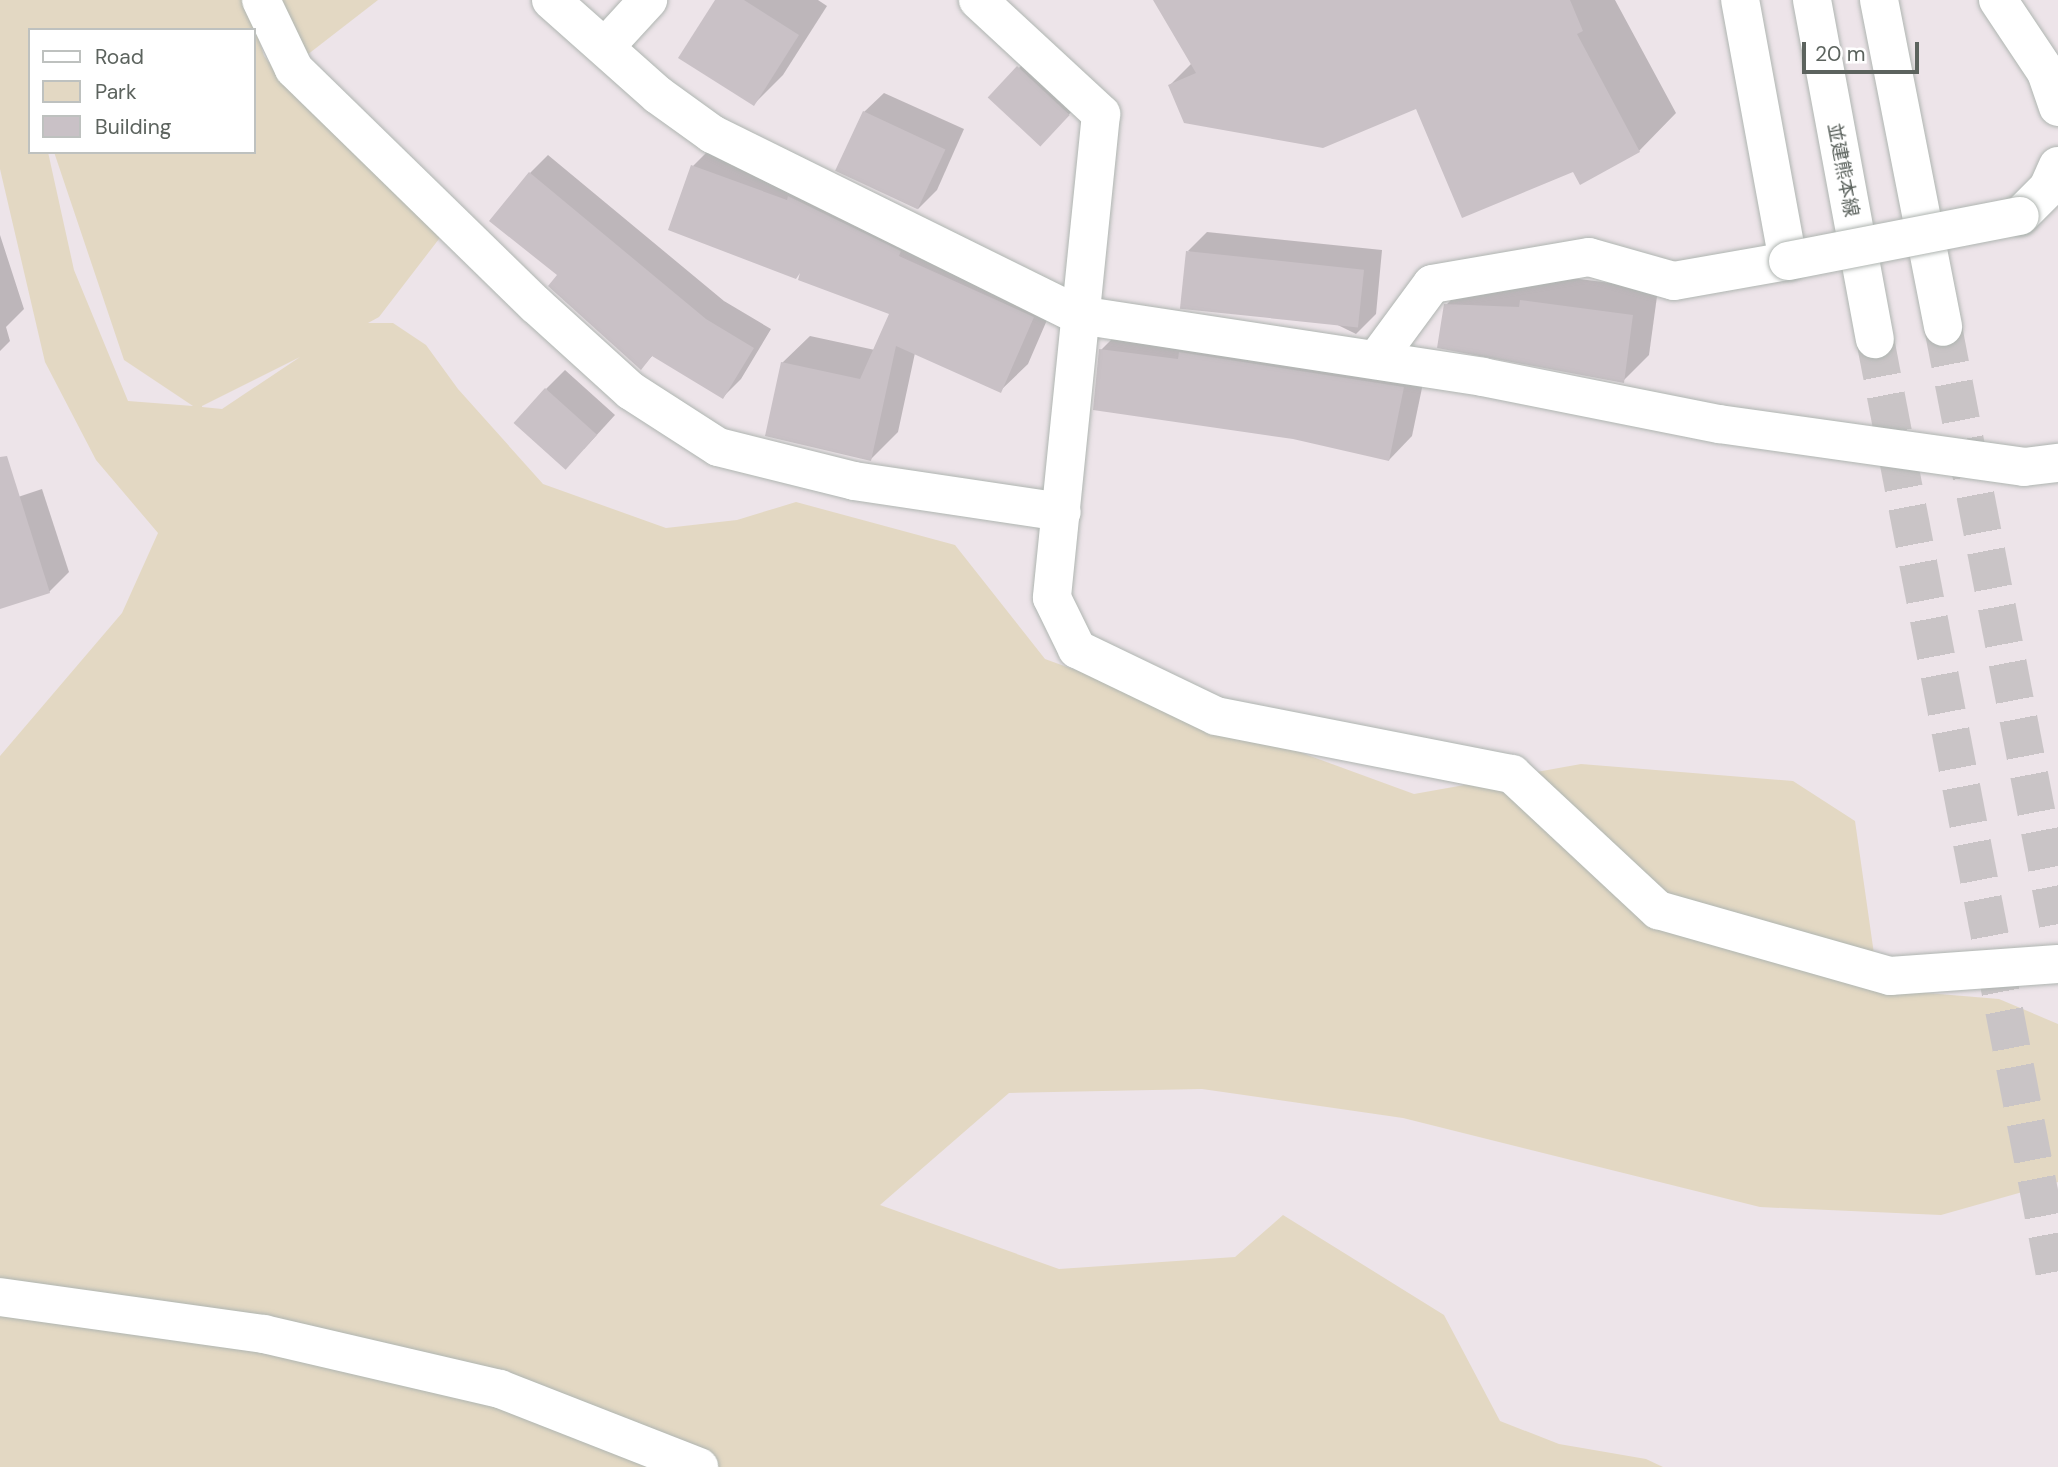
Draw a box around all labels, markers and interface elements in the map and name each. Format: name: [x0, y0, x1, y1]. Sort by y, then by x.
legend: [28, 28, 256, 154]
scale bar: [1806, 28, 1923, 72]
text: 20 m: [1815, 40, 1866, 68]
text: Road: [95, 43, 144, 71]
text: Park: [95, 78, 136, 106]
text: Building: [95, 113, 171, 141]
street label: 並建熊本線: [1823, 121, 1863, 219]

